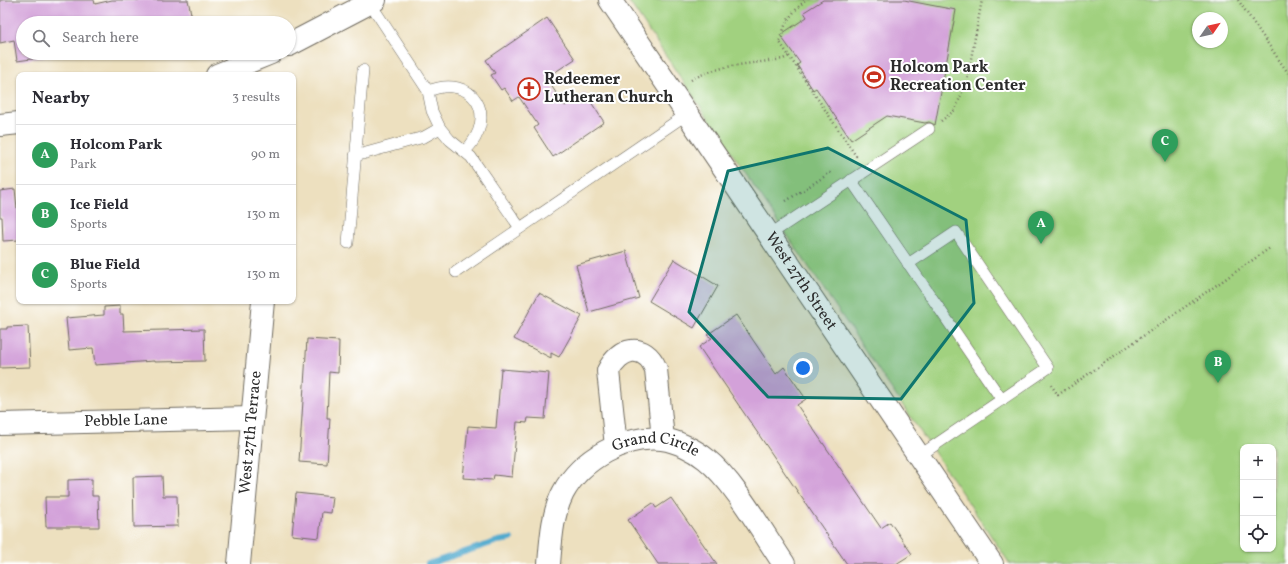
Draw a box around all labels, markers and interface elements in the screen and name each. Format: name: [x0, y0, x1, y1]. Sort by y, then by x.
north arrow: [1192, 12, 1228, 48]
search box: [16, 16, 296, 60]
icon: search: [30, 27, 52, 49]
text: Search here: [62, 28, 139, 49]
place label: Holcom Park Recreation Center: [890, 57, 1026, 97]
sports icon: Holcom Park Recreation Center: [861, 64, 887, 90]
place label: Redeemer Lutheran Church: [544, 69, 673, 109]
church icon: Redeemer Lutheran Church: [516, 76, 542, 102]
text: Nearby: [32, 87, 90, 110]
text: 3 results: [232, 89, 280, 107]
pin: C: [1152, 129, 1178, 162]
text: Holcom Park: [70, 135, 162, 156]
text: A: [40, 146, 50, 164]
text: 90 m: [251, 146, 280, 164]
text: Park: [70, 156, 97, 174]
text: Ice Field: [70, 195, 129, 216]
text: B: [41, 206, 49, 224]
text: 130 m: [247, 206, 280, 224]
pin: A: [1028, 211, 1054, 244]
text: Sports: [70, 216, 107, 234]
street label: West 27th Street: [759, 228, 842, 335]
text: Blue Field: [70, 255, 140, 276]
text: C: [41, 266, 49, 284]
text: 130 m: [247, 266, 280, 284]
text: Sports: [70, 276, 107, 294]
pin: B: [1205, 350, 1231, 383]
your location: [793, 358, 813, 378]
street label: West 27th Terrace: [234, 370, 268, 495]
street label: Pebble Lane: [84, 409, 168, 433]
street label: Grand Circle: [609, 427, 704, 463]
map controls: [1240, 444, 1276, 552]
button: +: [1240, 444, 1276, 480]
button: −: [1240, 480, 1276, 516]
button: locate: [1240, 516, 1276, 552]

